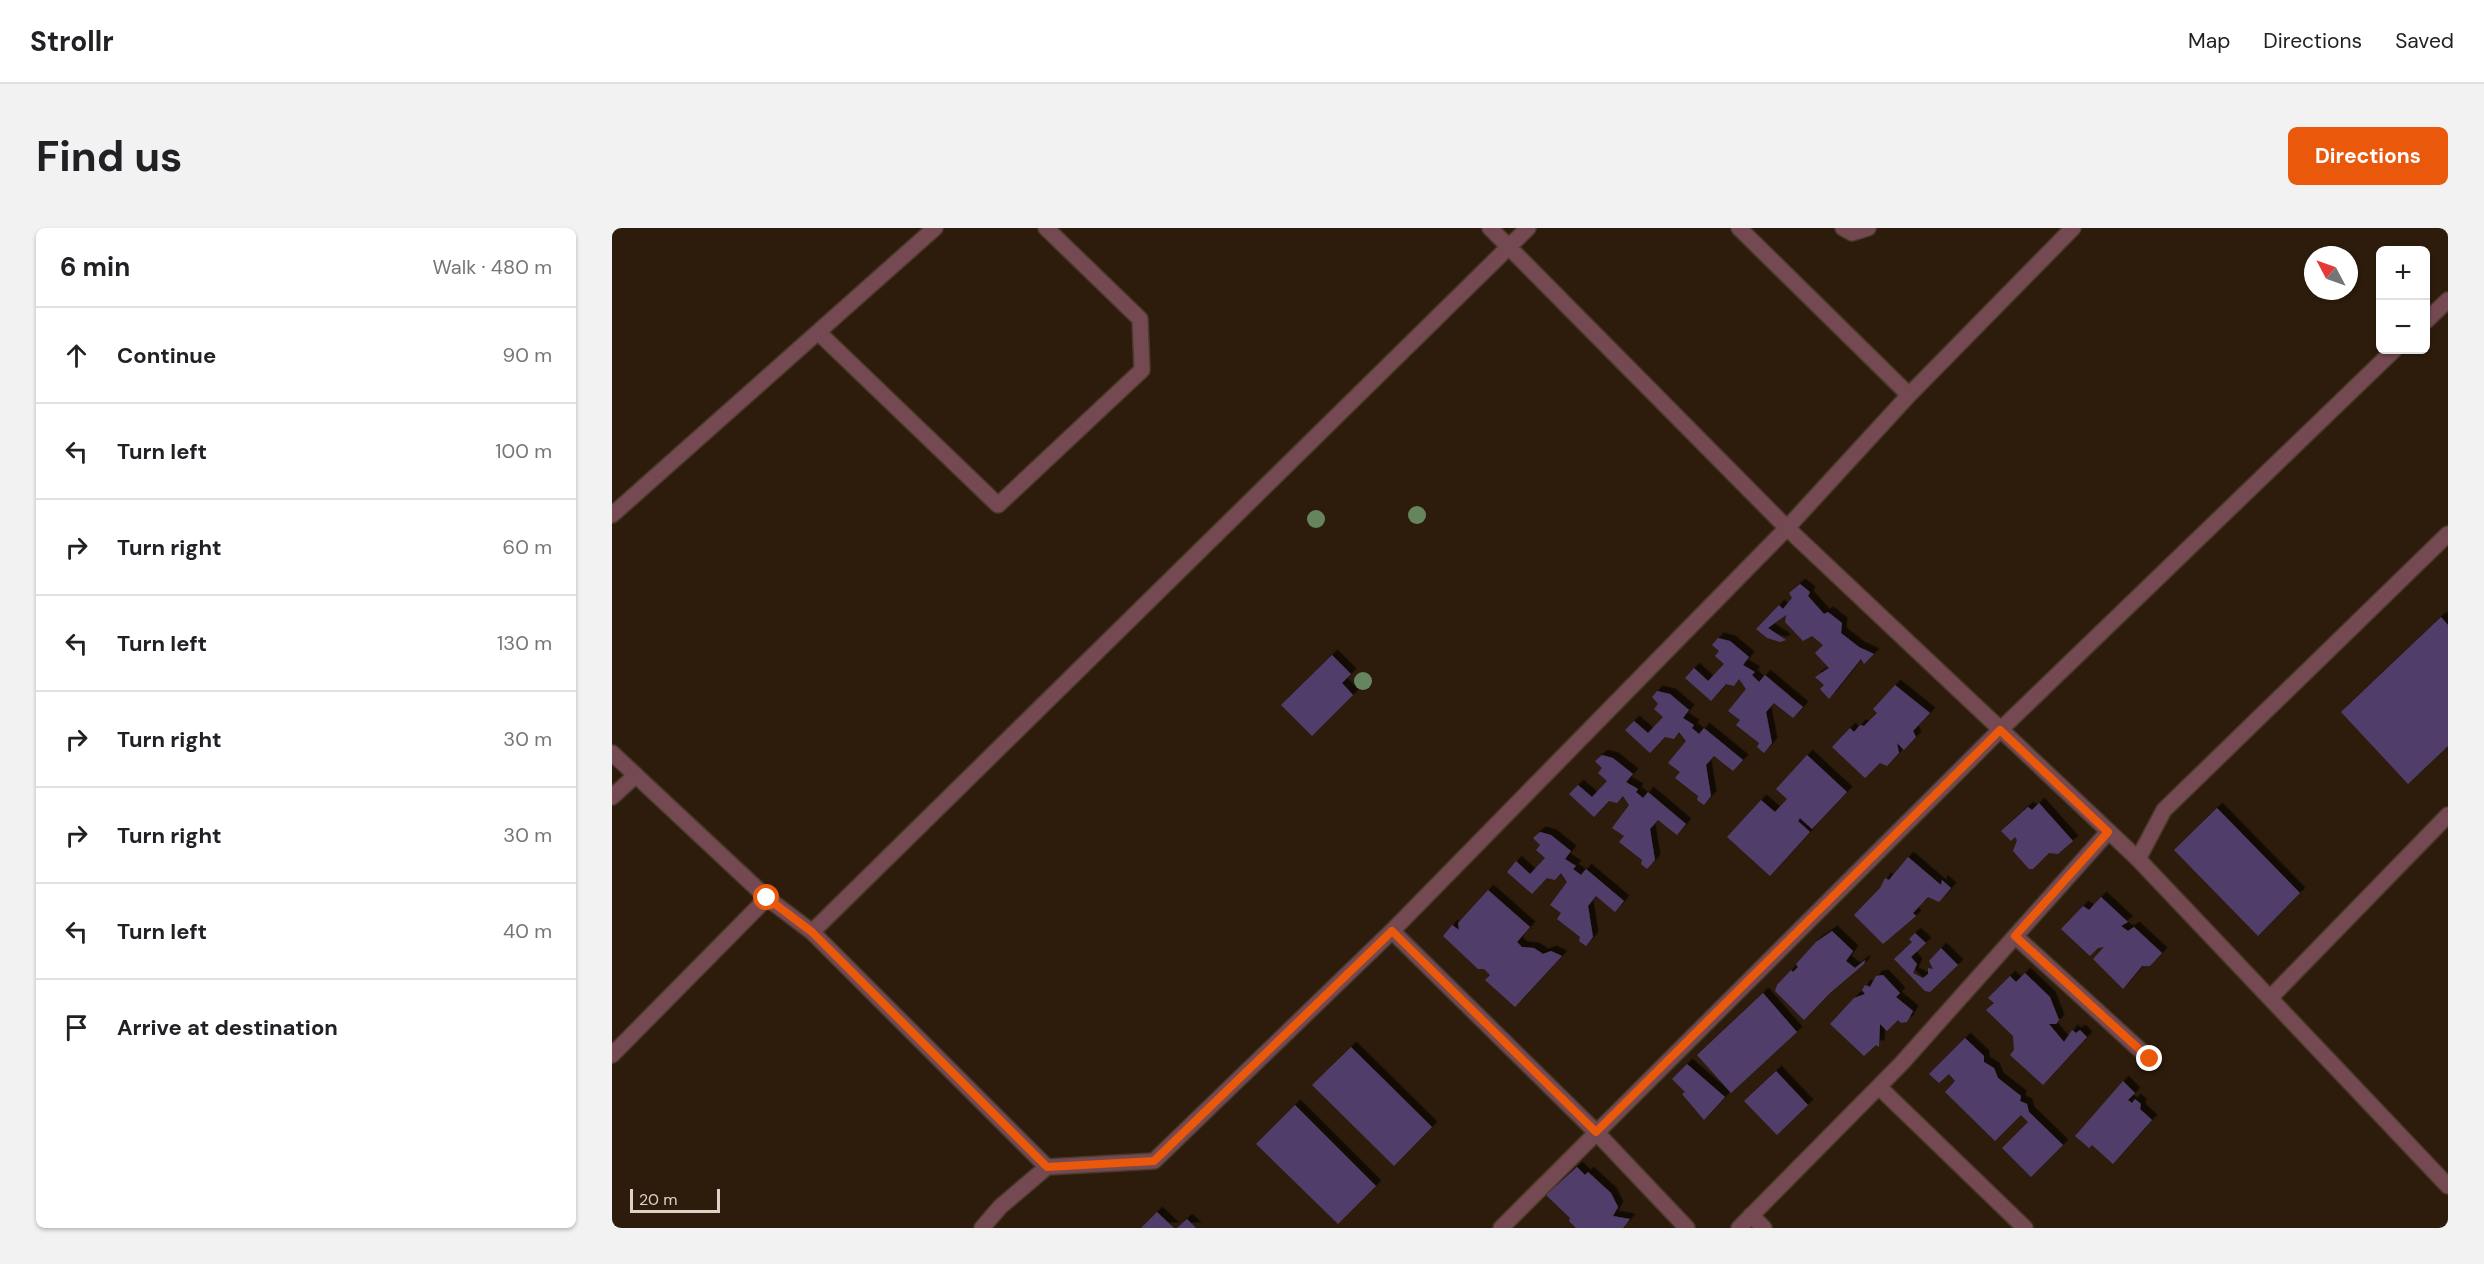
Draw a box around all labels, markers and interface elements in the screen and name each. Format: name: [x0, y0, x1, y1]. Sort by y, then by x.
text: Strollr: [30, 23, 114, 60]
text: Map: [2188, 27, 2230, 55]
text: Directions: [2263, 27, 2362, 55]
text: Saved: [2395, 27, 2454, 55]
button: Directions: [2288, 127, 2448, 185]
text: Find us: [36, 129, 182, 184]
north arrow: [2304, 246, 2358, 300]
map controls: [2376, 246, 2430, 354]
button: +: [2376, 246, 2430, 300]
text: 6 min: [60, 250, 130, 284]
text: Walk · 480 m: [432, 254, 552, 280]
button: −: [2376, 300, 2430, 354]
icon: ahead: [60, 339, 93, 372]
text: Continue: [117, 341, 216, 370]
text: 90 m: [503, 342, 552, 368]
icon: left: [60, 435, 93, 468]
text: Turn left: [117, 437, 207, 466]
text: 100 m: [495, 438, 552, 464]
icon: right: [60, 531, 93, 564]
text: Turn right: [117, 533, 222, 562]
text: 60 m: [503, 534, 552, 560]
icon: left: [60, 627, 93, 660]
text: Turn left: [117, 629, 207, 658]
text: 130 m: [497, 630, 552, 656]
icon: right: [60, 723, 93, 756]
text: Turn right: [117, 725, 222, 754]
text: 30 m: [503, 726, 552, 752]
icon: right: [60, 819, 93, 852]
text: Turn right: [117, 821, 222, 850]
text: 30 m: [503, 822, 552, 848]
route start: [753, 884, 779, 910]
icon: left: [60, 915, 93, 948]
text: Turn left: [117, 917, 207, 946]
text: 40 m: [503, 918, 552, 944]
icon: arrive: [60, 1011, 93, 1044]
text: Arrive at destination: [117, 1013, 338, 1042]
route end: [2136, 1045, 2162, 1071]
scale bar: [630, 1186, 720, 1214]
text: 20 m: [639, 1189, 678, 1210]

